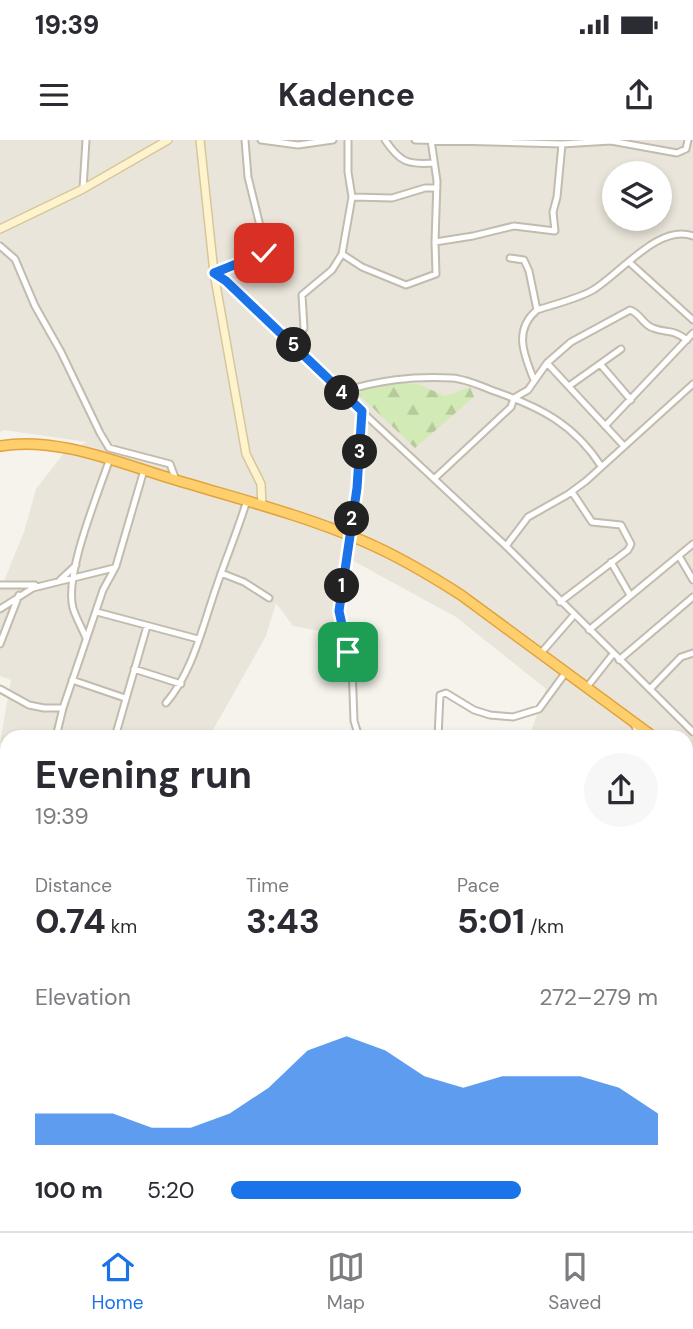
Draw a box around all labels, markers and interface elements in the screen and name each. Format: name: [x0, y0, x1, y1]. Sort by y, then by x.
text: 19:39: [35, 8, 99, 42]
text: Kadence: [278, 74, 415, 116]
icon: menu: [35, 76, 73, 114]
icon: share: [620, 76, 658, 114]
map controls: [602, 161, 672, 231]
button: layers: [602, 161, 672, 231]
pin: [234, 223, 294, 283]
icon: check: [245, 234, 283, 272]
pin: 5: [276, 328, 312, 362]
text: 5: [288, 332, 299, 357]
pin: 4: [324, 376, 360, 410]
text: 4: [335, 380, 348, 405]
pin: 3: [342, 434, 378, 470]
text: 3: [354, 439, 365, 464]
pin: 2: [334, 502, 370, 536]
text: 2: [346, 506, 357, 531]
pin: 1: [324, 568, 360, 604]
text: 1: [338, 573, 345, 598]
pin: [318, 622, 378, 682]
icon: arrive: [329, 633, 367, 671]
text: Evening run: [35, 750, 252, 800]
button: share: [584, 753, 658, 827]
text: 19:39: [35, 801, 89, 831]
text: Distance: [35, 873, 112, 898]
text: Time: [246, 873, 289, 898]
text: Pace: [457, 873, 500, 898]
text: 0.74: [35, 898, 106, 944]
text: 3:43: [246, 898, 320, 944]
text: 5:01: [457, 898, 525, 944]
text: km: [106, 914, 137, 939]
text: /km: [525, 914, 564, 939]
text: Elevation: [35, 982, 131, 1012]
text: 272–279 m: [539, 982, 658, 1012]
text: 100 m: [35, 1175, 103, 1205]
text: 5:20: [147, 1175, 194, 1205]
tab: Home: [92, 1248, 144, 1315]
tab: Map: [327, 1248, 365, 1315]
tab: Saved: [548, 1248, 601, 1315]

